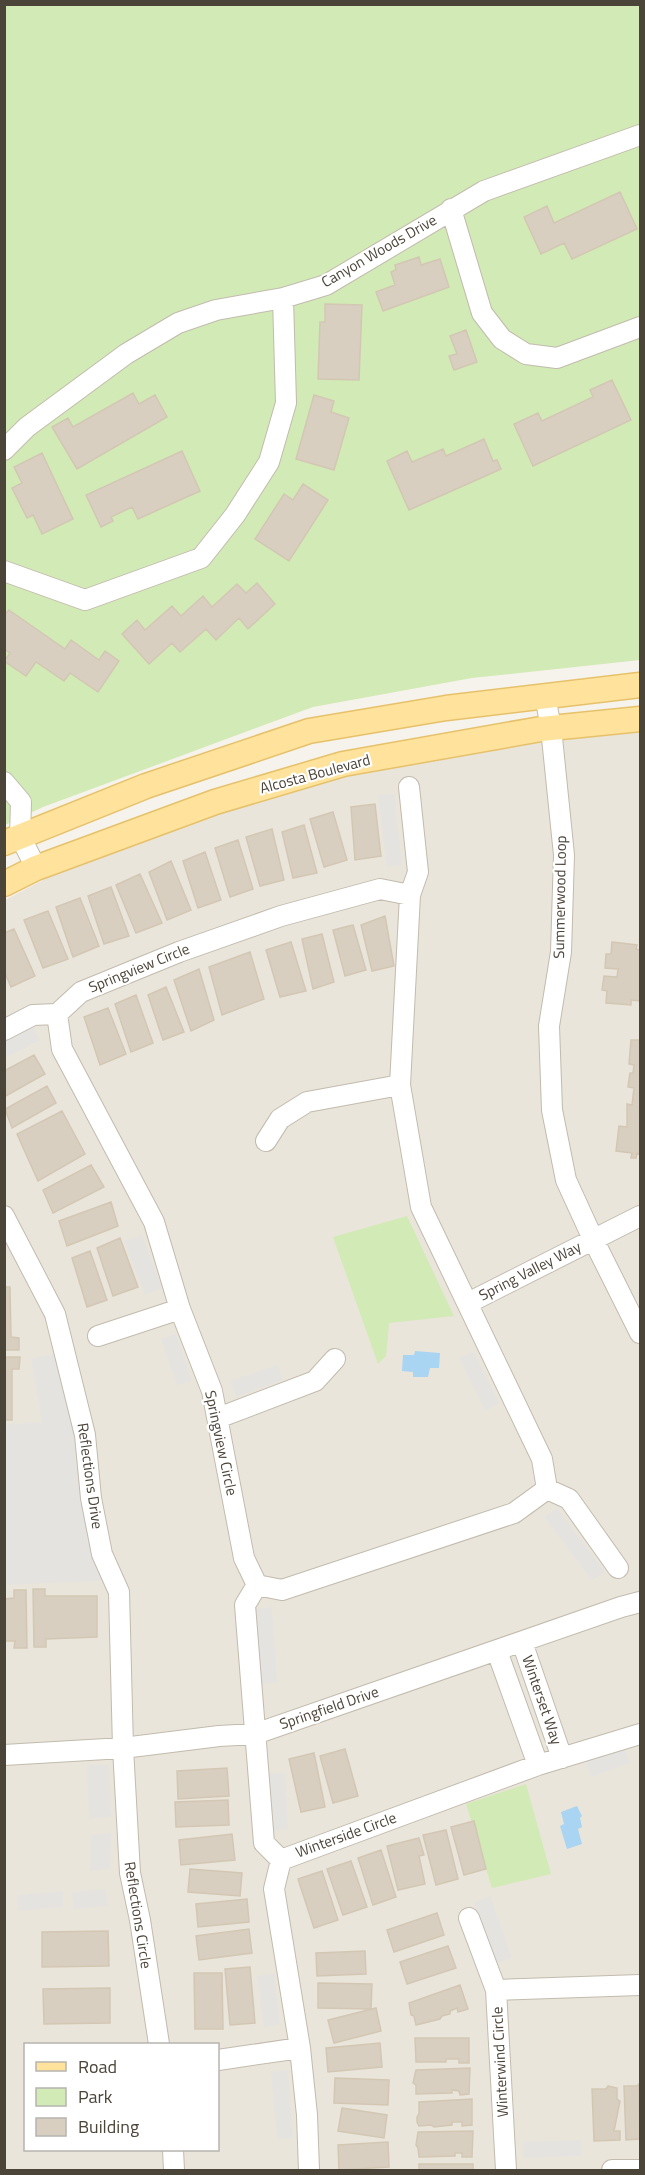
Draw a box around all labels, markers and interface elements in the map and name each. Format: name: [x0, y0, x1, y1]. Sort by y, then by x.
street label: Canyon Woods Drive: [317, 208, 441, 293]
street label: Alcosta Boulevard: [257, 748, 373, 799]
street label: Summerwood Loop: [547, 835, 572, 959]
street label: Springview Circle: [85, 937, 193, 998]
street label: Spring Valley Way: [475, 1235, 585, 1306]
street label: Springview Circle: [199, 1388, 244, 1498]
street label: Reflections Drive: [72, 1421, 109, 1530]
street label: Winterset Way: [516, 1652, 569, 1748]
street label: Springfield Drive: [276, 1680, 382, 1735]
street label: Winterside Circle: [292, 1806, 399, 1863]
street label: Reflections Circle: [119, 1860, 158, 1970]
street label: Winterwind Circle: [485, 2006, 514, 2118]
legend: [24, 2043, 219, 2151]
text: Road: [78, 2053, 117, 2080]
text: Park: [78, 2083, 113, 2110]
text: Building: [78, 2113, 139, 2140]

